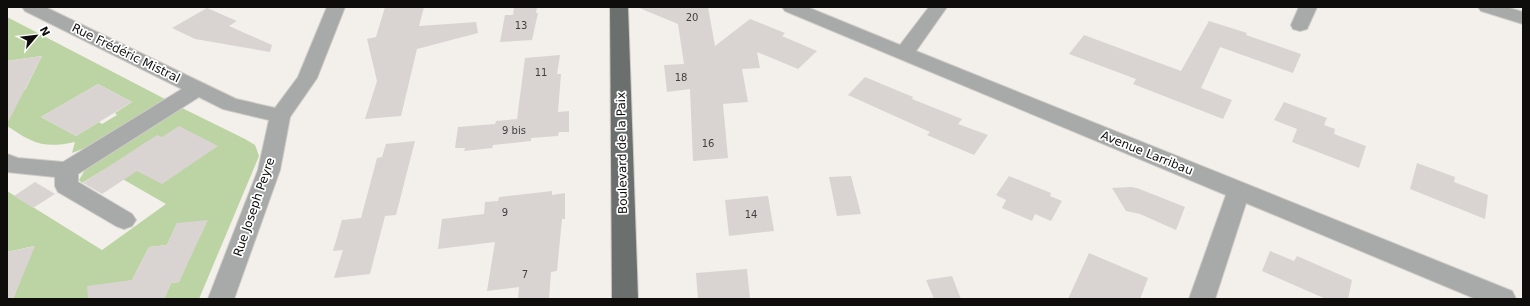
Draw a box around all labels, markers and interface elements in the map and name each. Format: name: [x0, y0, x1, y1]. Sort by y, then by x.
house number: 20: [686, 12, 698, 23]
north arrow: [16, 16, 56, 56]
house number: 13: [515, 20, 527, 31]
street label: Rue Frédéric Mistral: [70, 21, 182, 85]
text: N: [36, 24, 52, 39]
house number: 11: [535, 67, 547, 78]
house number: 18: [675, 72, 687, 83]
street label: Boulevard de la Paix: [614, 92, 630, 214]
house number: 9 bis: [502, 125, 526, 136]
street label: Avenue Larribau: [1099, 128, 1195, 178]
house number: 16: [702, 138, 714, 149]
street label: Rue Joseph Peyre: [231, 156, 277, 258]
house number: 9: [502, 207, 508, 218]
house number: 14: [745, 209, 757, 220]
house number: 7: [522, 269, 528, 280]

